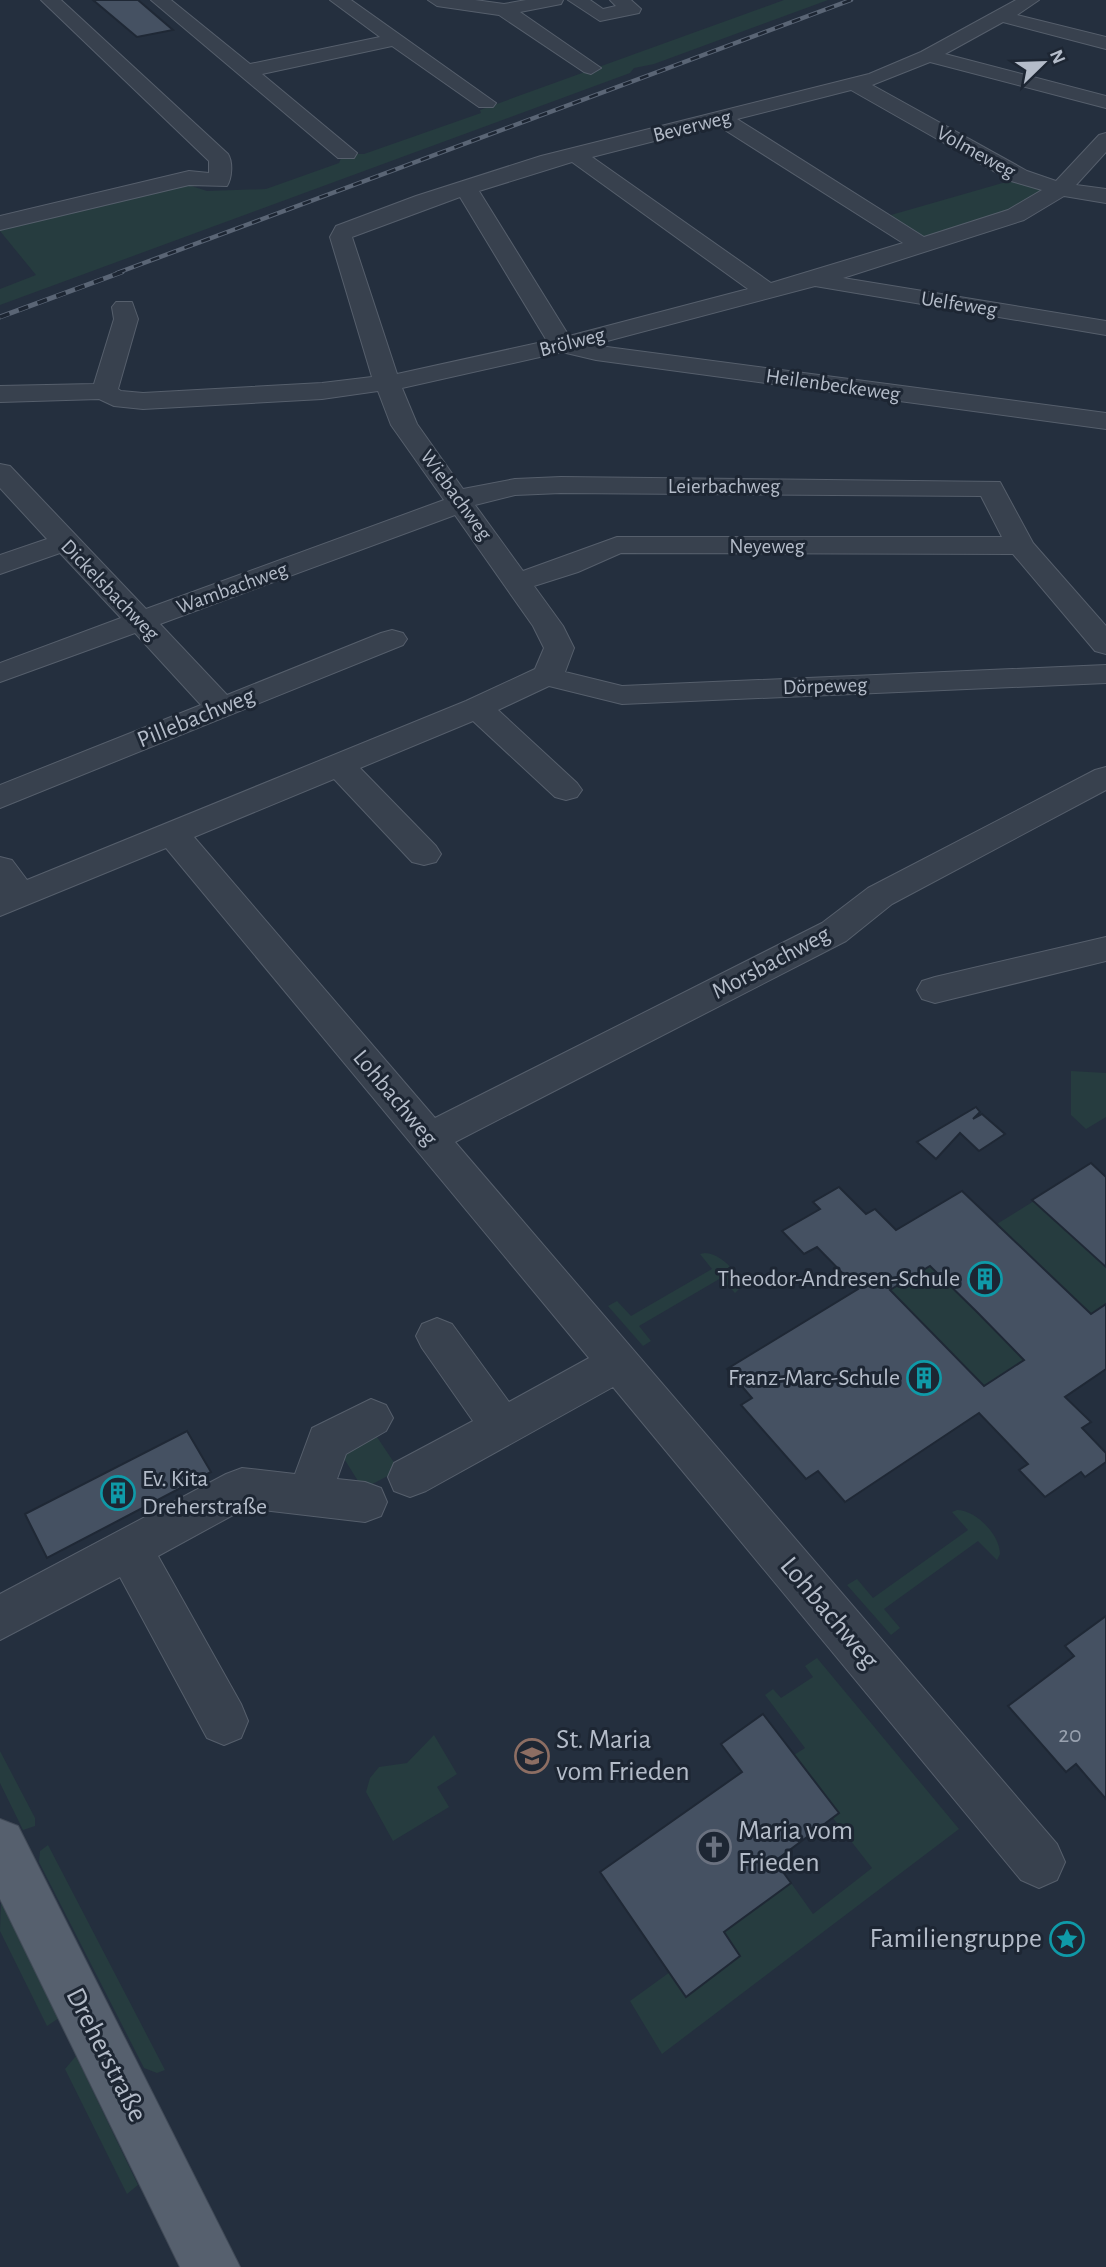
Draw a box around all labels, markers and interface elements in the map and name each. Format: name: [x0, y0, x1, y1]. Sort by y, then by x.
north arrow: [1008, 28, 1078, 98]
text: N: [1046, 47, 1069, 67]
street label: Beverweg: [651, 106, 734, 146]
street label: Volmeweg: [933, 122, 1020, 183]
street label: Uelfeweg: [920, 288, 999, 320]
street label: Brölweg: [537, 324, 608, 360]
street label: Heilenbeckeweg: [764, 365, 902, 405]
street label: Wiebachweg: [416, 446, 496, 545]
street label: Leierbachweg: [668, 476, 781, 497]
street label: Dickelsbachweg: [57, 535, 164, 645]
street label: Neyeweg: [729, 536, 806, 557]
street label: Wambachweg: [174, 558, 291, 618]
street label: Dörpeweg: [782, 674, 868, 698]
street label: Pillebachweg: [134, 683, 258, 752]
street label: Morsbachweg: [708, 922, 834, 1004]
street label: Lohbachweg: [348, 1045, 442, 1151]
building icon: Theodor-Andresen-Schule: [966, 1260, 1004, 1298]
place label: Theodor-Andresen-Schule: [717, 1267, 960, 1291]
building icon: Franz-Marc-Schule: [905, 1359, 943, 1397]
place label: Franz-Marc-Schule: [728, 1366, 900, 1390]
place label: Ev. Kita Dreherstraße: [142, 1467, 267, 1519]
building icon: Ev. Kita Dreherstraße: [99, 1474, 137, 1512]
street label: Lohbachweg: [774, 1552, 884, 1675]
house number: 20: [1058, 1723, 1082, 1747]
place label: St. Maria vom Frieden: [556, 1726, 690, 1786]
school or university icon: St. Maria vom Frieden: [513, 1737, 551, 1775]
place label: Maria vom Frieden: [738, 1817, 853, 1877]
church icon: Maria vom Frieden: [695, 1828, 733, 1866]
place icon: Familiengruppe: [1048, 1920, 1086, 1958]
place label: Familiengruppe: [869, 1925, 1042, 1953]
street label: Dreherstraße: [60, 1984, 152, 2126]

